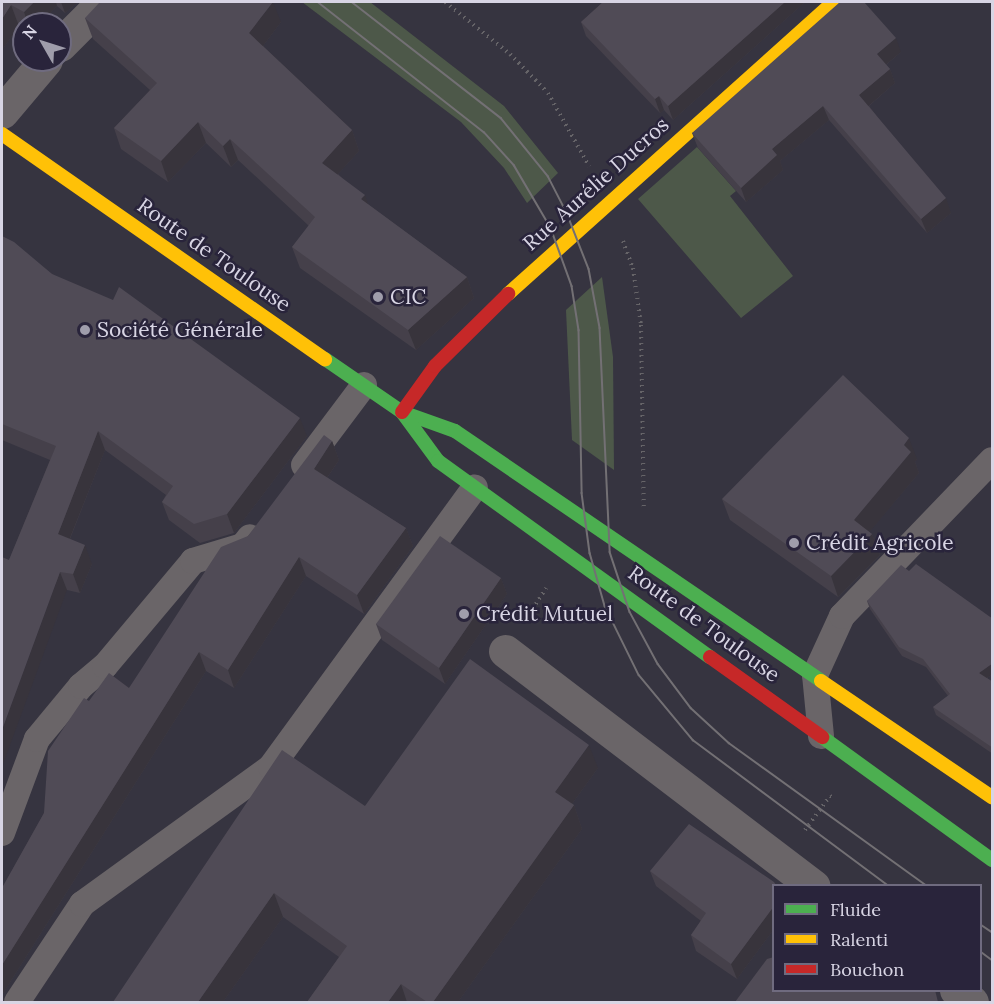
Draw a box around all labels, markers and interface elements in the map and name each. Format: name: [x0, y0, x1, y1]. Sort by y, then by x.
north arrow: [12, 12, 72, 72]
text: N: [18, 21, 41, 43]
street label: Rue Aurélie Ducros: [518, 112, 674, 256]
street label: Route de Toulouse: [133, 193, 295, 317]
place label: CIC: [390, 284, 426, 310]
marker: CIC: [371, 290, 385, 304]
place label: Société Générale: [97, 317, 263, 343]
marker: Société Générale: [78, 323, 92, 337]
place label: Crédit Agricole: [806, 530, 954, 556]
marker: Crédit Agricole: [787, 536, 801, 550]
street label: Route de Toulouse: [623, 561, 785, 687]
place label: Crédit Mutuel: [476, 601, 613, 627]
marker: Crédit Mutuel: [457, 607, 471, 621]
legend: [772, 884, 982, 992]
text: Fluide: [830, 898, 881, 921]
text: Ralenti: [830, 928, 888, 951]
text: Bouchon: [830, 958, 904, 981]

